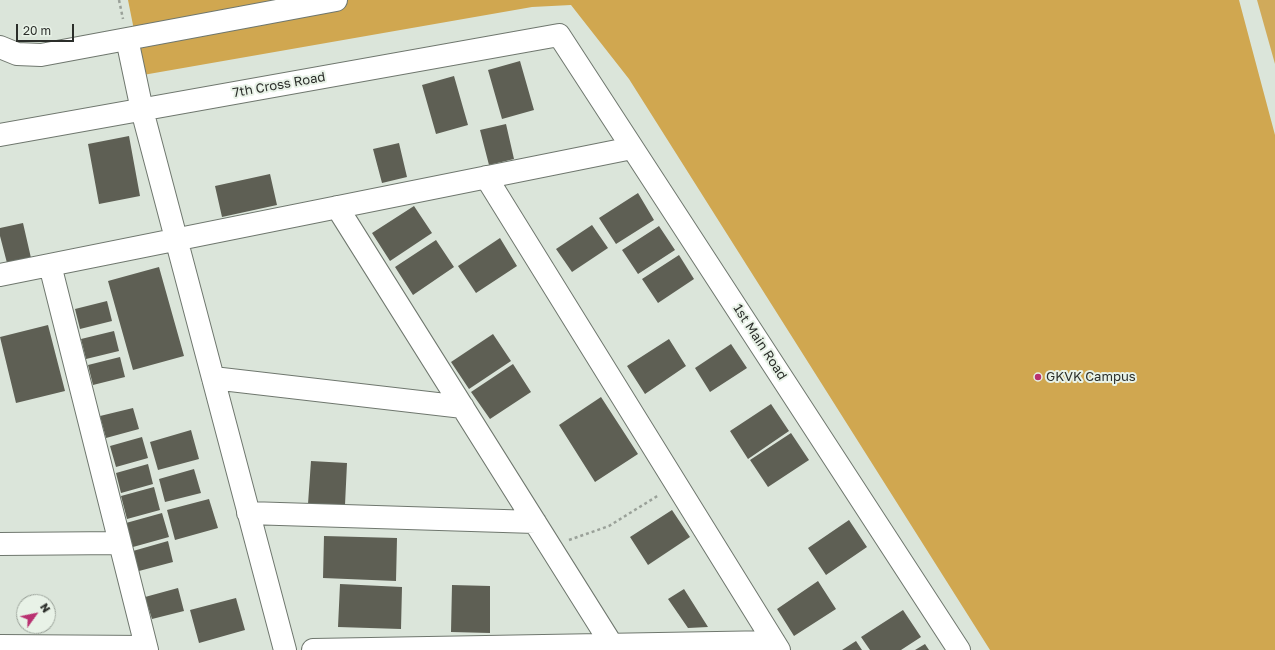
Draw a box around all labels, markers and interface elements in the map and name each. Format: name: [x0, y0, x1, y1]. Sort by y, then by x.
scale bar: [18, 16, 76, 42]
text: 20 m: [23, 23, 51, 38]
street label: 7th Cross Road: [231, 69, 327, 101]
street label: 1st Main Road: [730, 301, 790, 383]
place label: GKVK Campus: [1046, 369, 1136, 385]
marker: GKVK Campus: [1033, 372, 1043, 382]
north arrow: [16, 594, 56, 634]
text: N: [38, 601, 53, 615]

